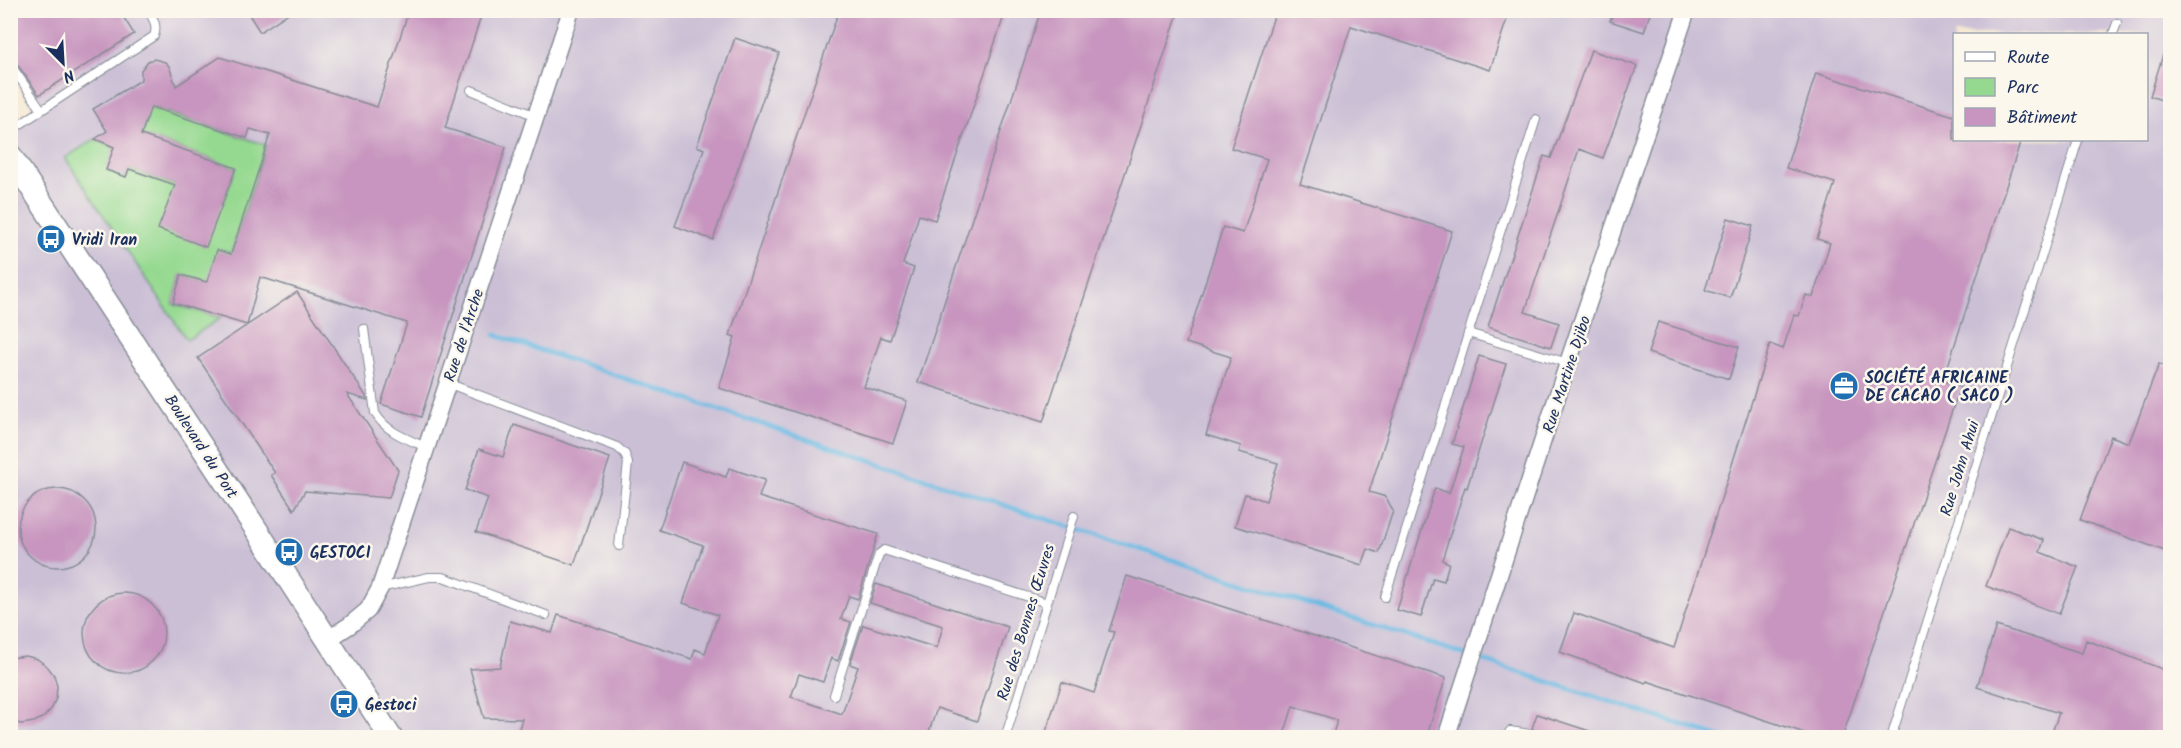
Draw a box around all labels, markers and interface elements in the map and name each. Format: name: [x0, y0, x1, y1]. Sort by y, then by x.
north arrow: [33, 33, 93, 93]
legend: [1953, 33, 2148, 141]
text: Route: [2007, 44, 2049, 73]
text: N: [59, 62, 78, 89]
text: Parc: [2007, 74, 2039, 103]
text: Bâtiment: [2007, 104, 2078, 133]
bus stop icon: Vridi Iran: [35, 223, 67, 255]
place label: Vridi Iran: [72, 228, 137, 253]
street label: Rue de l'Arche: [438, 286, 491, 385]
street label: Rue Martine Djibo: [1537, 313, 1598, 436]
place label: SOCIÉTÉ AFRICAINE DE CACAO ( SACO ): [1865, 366, 2014, 409]
office icon: SOCIÉTÉ AFRICAINE DE CACAO ( SACO ): [1828, 370, 1860, 402]
street label: Boulevard du Port: [158, 390, 244, 505]
street label: Rue John Ahui: [1934, 416, 1987, 519]
bus stop icon: GESTOCI: [273, 536, 305, 568]
place label: GESTOCI: [310, 541, 371, 566]
street label: Rue des Bonnes Œuvres: [991, 541, 1062, 704]
bus stop icon: Gestoci: [328, 688, 360, 720]
place label: Gestoci: [365, 693, 417, 718]

